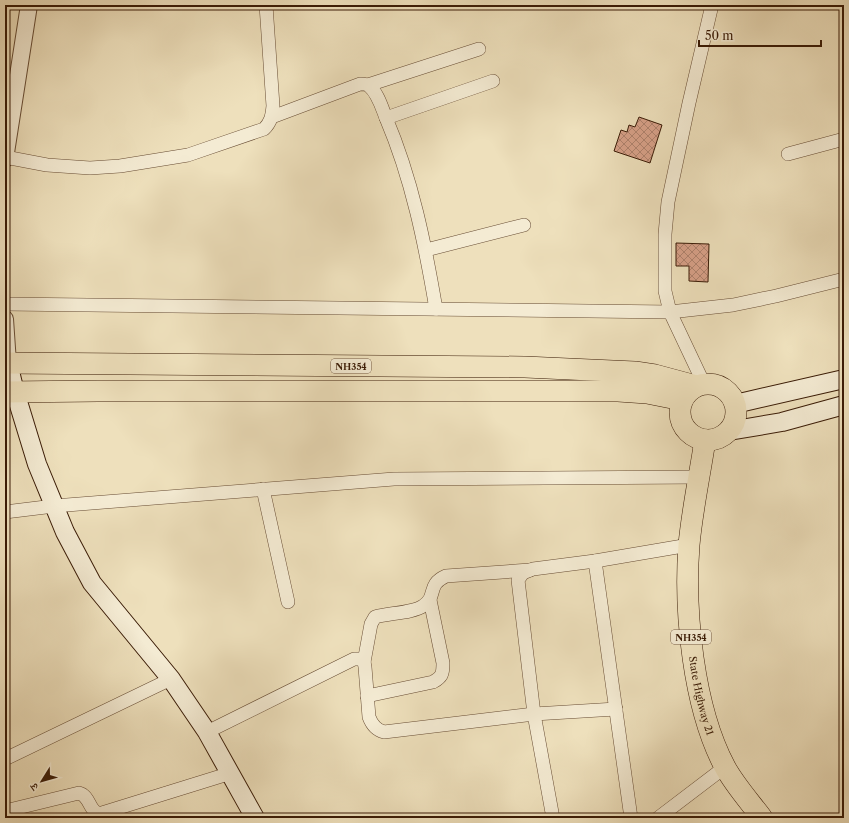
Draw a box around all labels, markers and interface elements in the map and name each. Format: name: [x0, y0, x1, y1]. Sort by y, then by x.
scale bar: [699, 22, 821, 48]
text: 50 m: [705, 28, 734, 43]
road number: NH354: [331, 359, 371, 373]
road number: NH354: [671, 630, 711, 644]
street label: State Highway 21: [686, 655, 717, 738]
north arrow: [22, 761, 62, 801]
text: उ: [26, 779, 42, 794]

